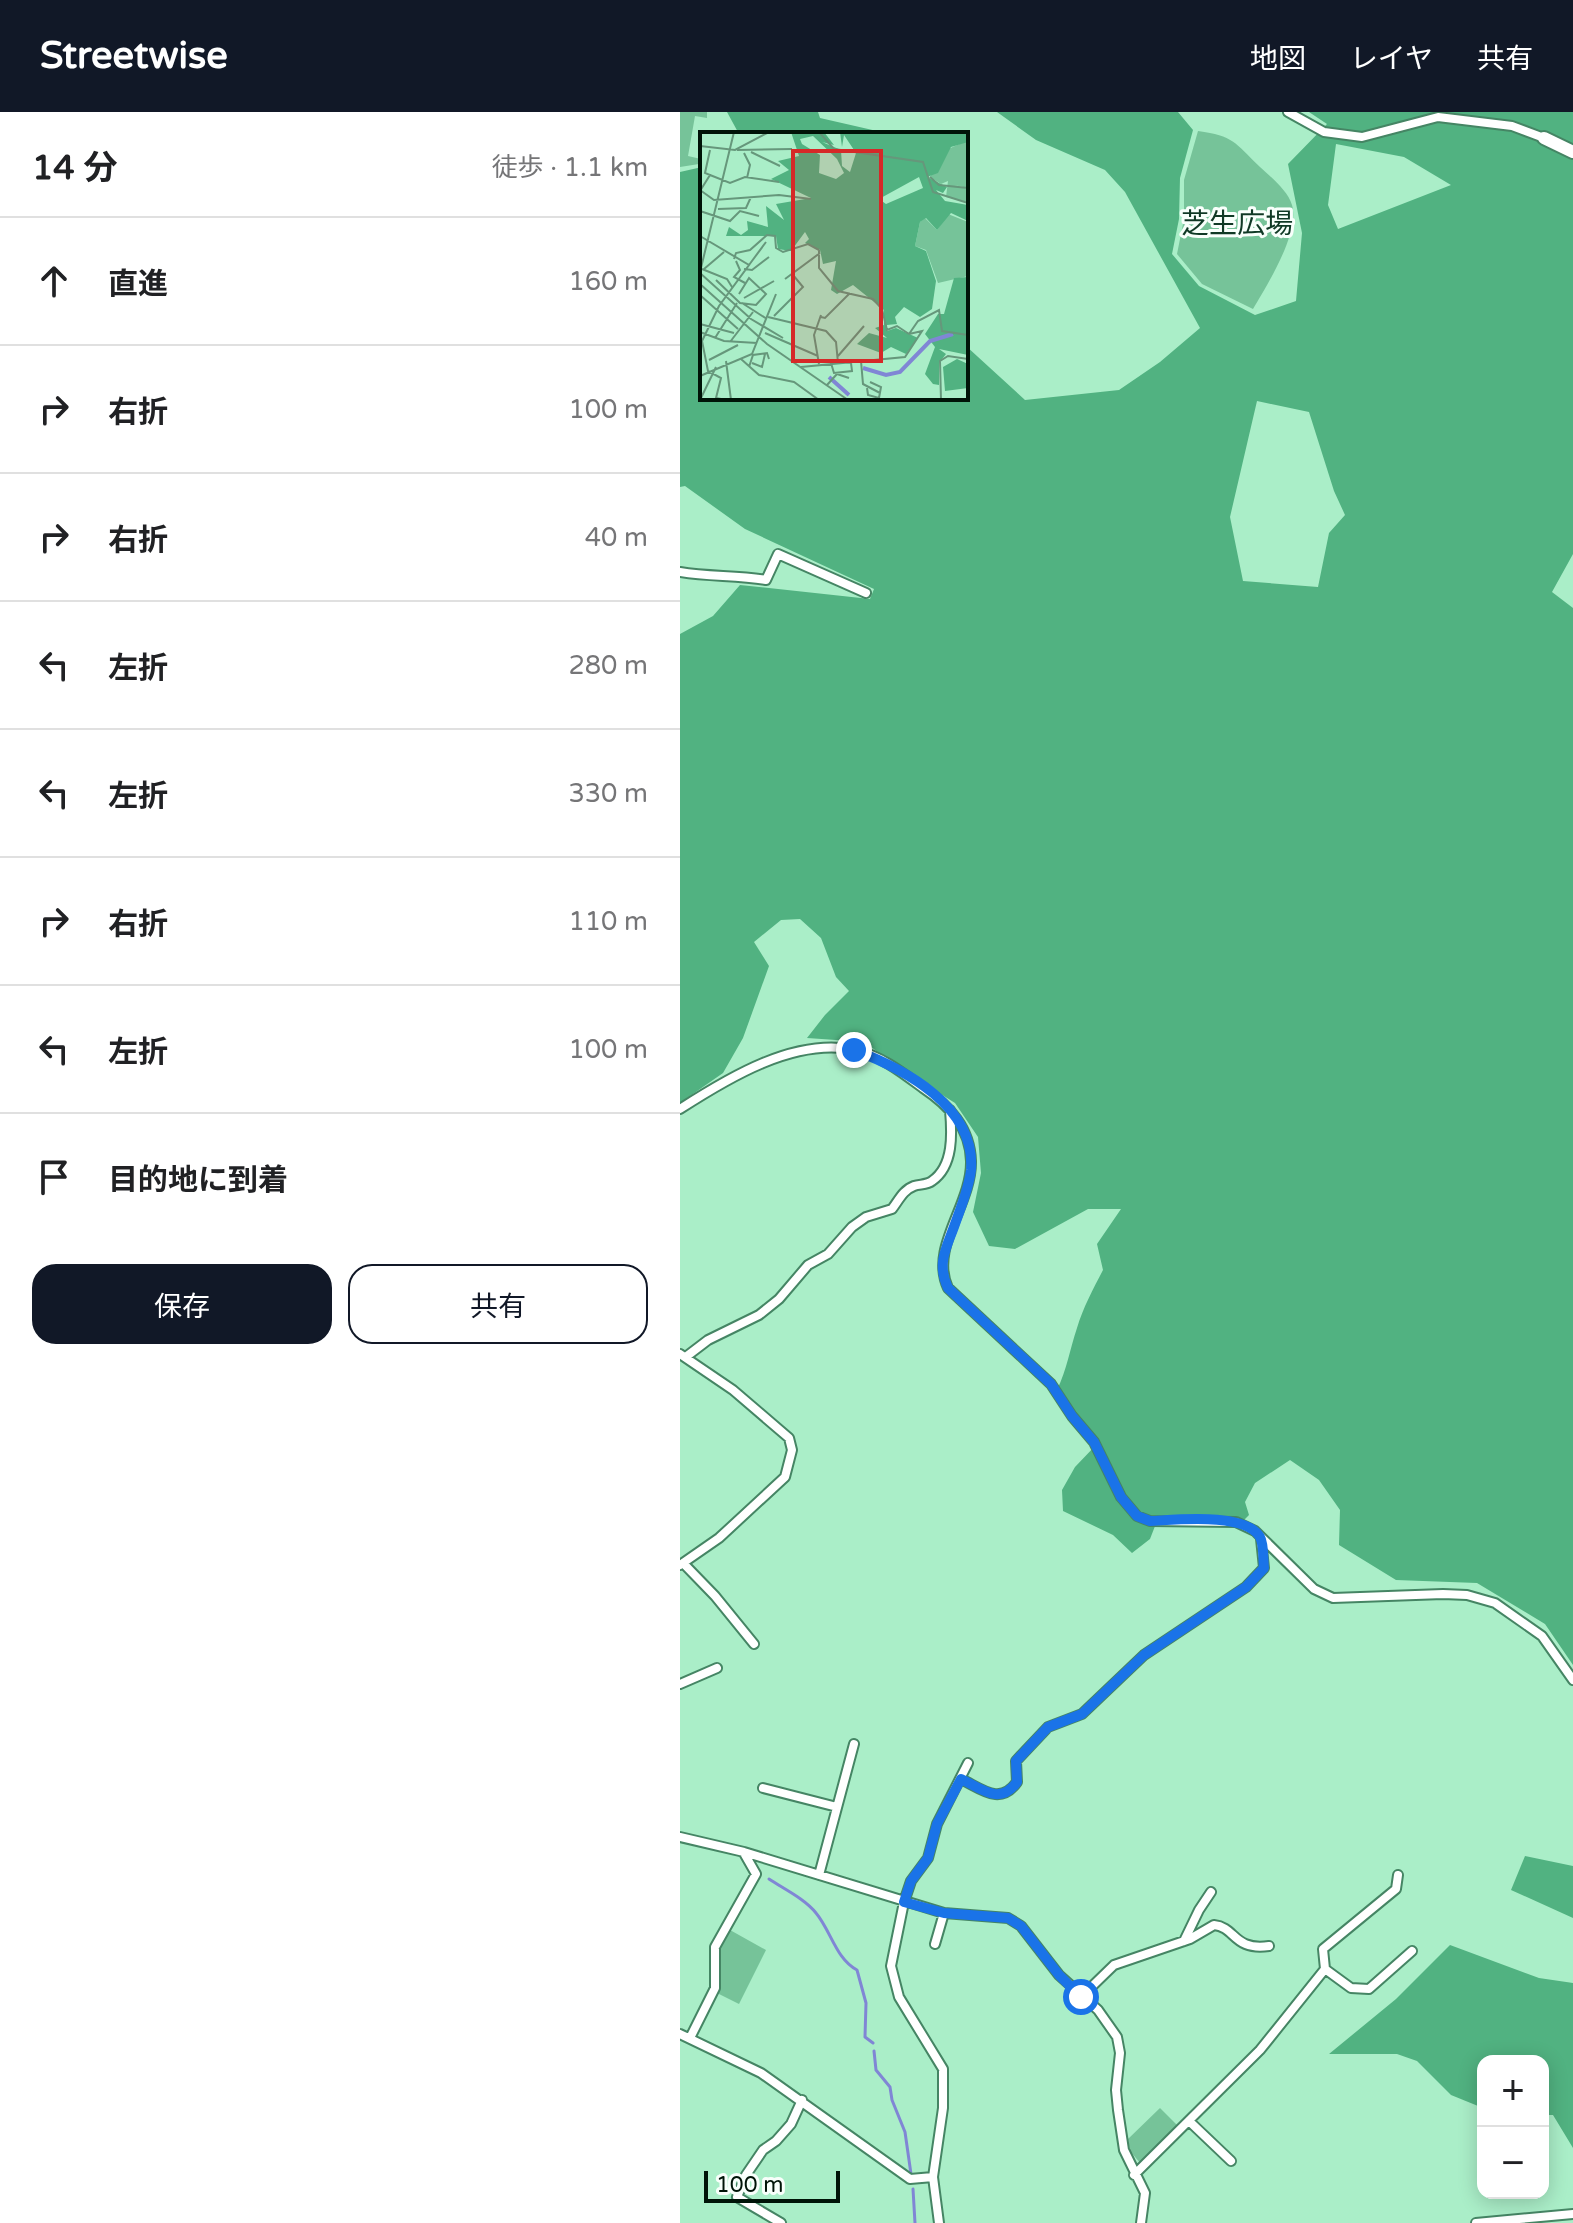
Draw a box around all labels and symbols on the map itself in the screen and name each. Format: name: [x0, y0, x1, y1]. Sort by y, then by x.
inset map: [700, 132, 968, 400]
park label: 芝生広場: [1181, 207, 1293, 241]
route end: [836, 1032, 872, 1068]
route start: [1063, 1979, 1099, 2015]
scale bar: [704, 2167, 840, 2203]

